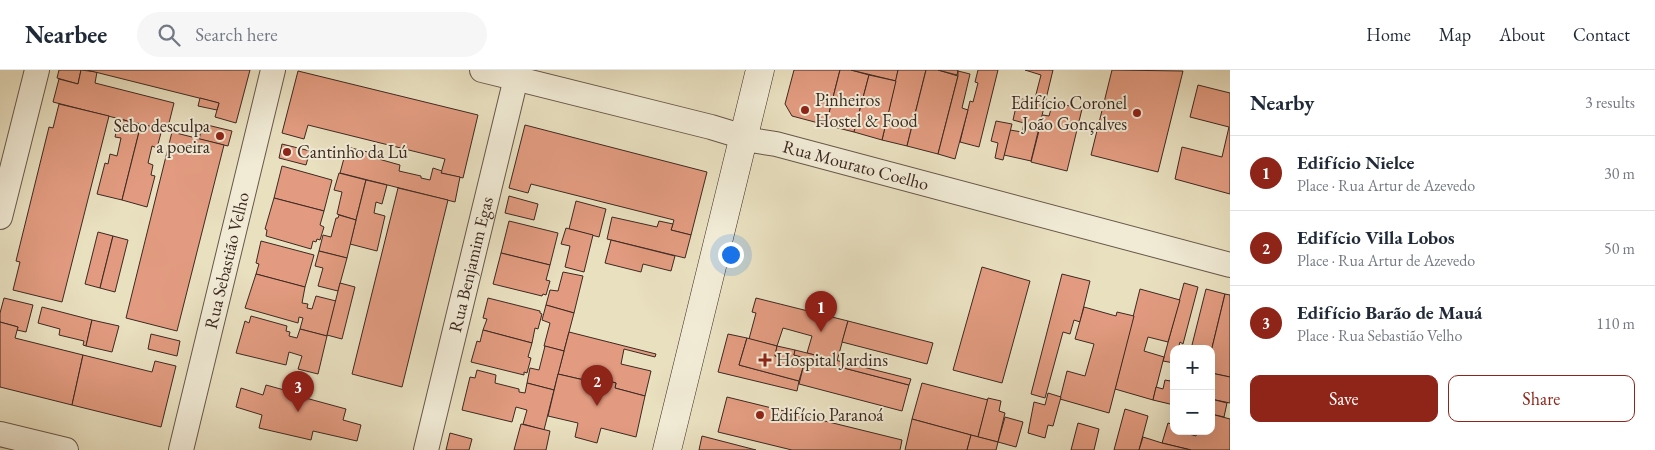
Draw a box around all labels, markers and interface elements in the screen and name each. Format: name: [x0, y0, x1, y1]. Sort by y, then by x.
search box: [137, 12, 487, 57]
text: Nearbee: [25, 19, 107, 50]
icon: search: [155, 21, 183, 49]
text: Search here: [195, 22, 278, 47]
text: Home: [1366, 23, 1411, 46]
text: Map: [1439, 23, 1471, 46]
text: About: [1499, 23, 1545, 46]
text: Contact: [1573, 23, 1630, 46]
place label: Pinheiros Hostel & Food: [815, 88, 919, 132]
text: Nearby: [1250, 89, 1314, 116]
place label: Edifício Coronel João Gonçalves: [1011, 91, 1127, 135]
text: 3 results: [1585, 92, 1635, 113]
marker: Pinheiros Hostel & Food: [799, 104, 811, 116]
marker: Edifício Coronel João Gonçalves: [1131, 107, 1143, 119]
place label: Sebo desculpa a poeira: [114, 114, 211, 158]
marker: Sebo desculpa a poeira: [214, 130, 226, 142]
street label: Rua Mourato Coelho: [781, 134, 932, 195]
place label: Cantinho da Lú: [297, 140, 408, 163]
marker: Cantinho da Lú: [281, 146, 293, 158]
text: Edifício Nielce: [1297, 150, 1414, 175]
text: 1: [1262, 163, 1270, 184]
text: 30 m: [1604, 163, 1635, 184]
text: Place · Rua Artur de Azevedo: [1297, 175, 1475, 196]
street label: Rua Sebastião Velho: [199, 189, 254, 331]
street label: Rua Benjamim Egas: [443, 194, 498, 334]
text: Edifício Villa Lobos: [1297, 225, 1455, 250]
text: 2: [1262, 238, 1270, 259]
text: 50 m: [1604, 238, 1635, 259]
your location: [718, 242, 744, 268]
text: Place · Rua Artur de Azevedo: [1297, 250, 1475, 271]
pin: 1: [805, 291, 837, 332]
text: Edifício Barão de Mauá: [1297, 300, 1482, 325]
text: 3: [1262, 313, 1270, 334]
text: 110 m: [1596, 313, 1635, 334]
text: Place · Rua Sebastião Velho: [1297, 325, 1463, 346]
map controls: [1170, 345, 1215, 435]
button: +: [1170, 345, 1215, 390]
place label: Hospital Jardins: [776, 348, 888, 371]
marker: Hospital Jardins: [758, 353, 772, 367]
pin: 2: [581, 365, 613, 406]
pin: 3: [282, 371, 314, 412]
button: Save: [1250, 375, 1438, 422]
button: Share: [1448, 375, 1635, 422]
button: −: [1170, 390, 1215, 435]
place label: Edifício Paranoá: [770, 403, 884, 426]
marker: Edifício Paranoá: [754, 409, 766, 421]

